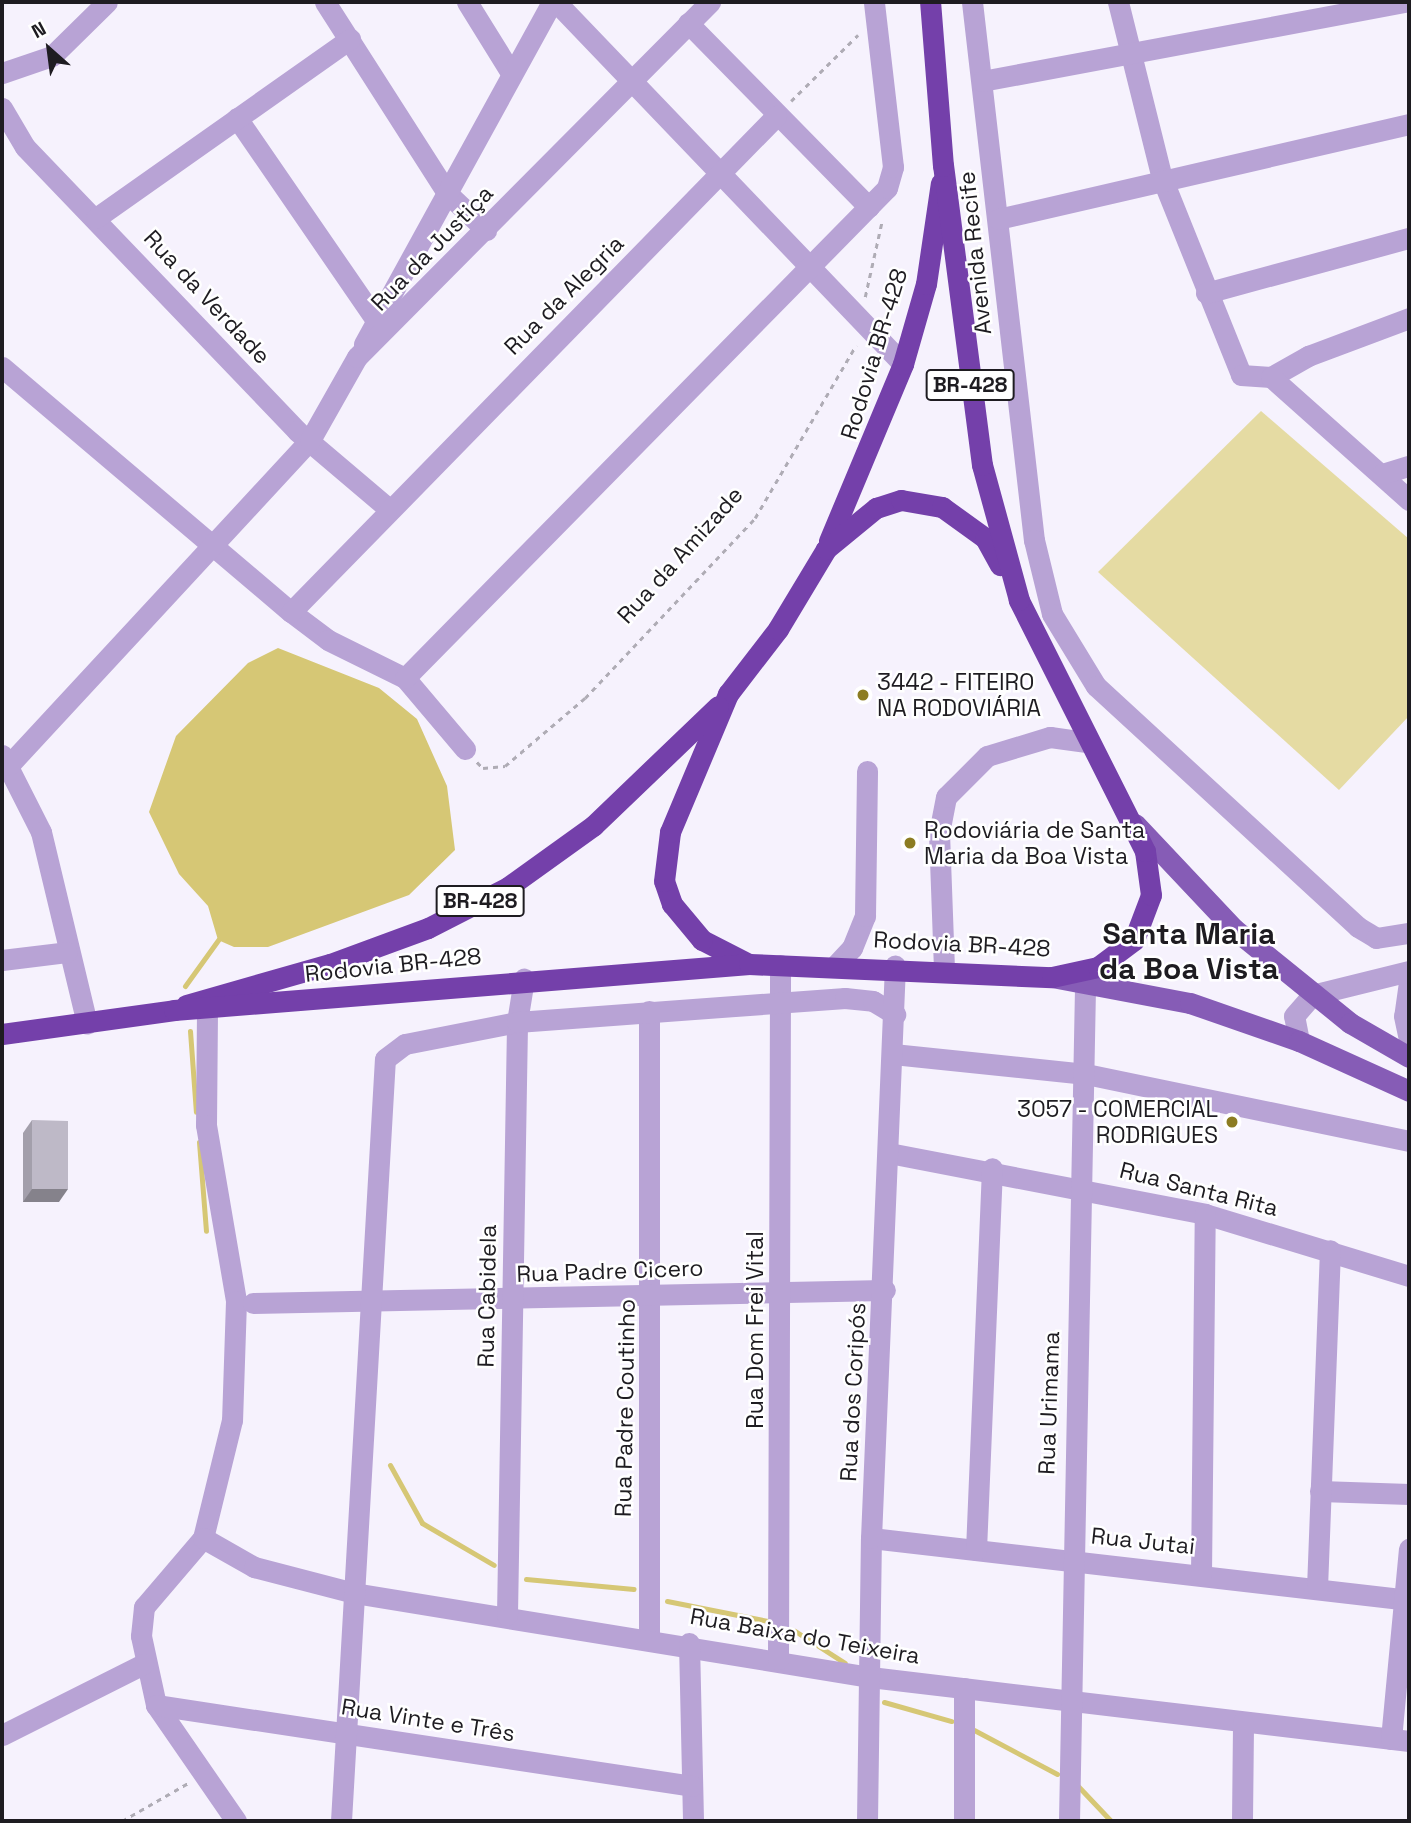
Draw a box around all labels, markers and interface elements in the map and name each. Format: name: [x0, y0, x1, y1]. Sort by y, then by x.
north arrow: [14, 14, 84, 84]
text: N: [27, 16, 50, 44]
street label: Avenida Recife: [953, 170, 997, 336]
street label: Rua da Justiça: [365, 179, 499, 317]
street label: Rua da Verdade: [138, 224, 276, 370]
street label: Rua da Alegria: [498, 229, 630, 361]
street label: Rodovia BR-428: [835, 265, 913, 443]
road number: BR-428: [925, 368, 1016, 402]
street label: Rua da Amizade: [611, 481, 749, 629]
place label: 3442 - FITEIRO NA RODOVIÁRIA: [877, 668, 1041, 722]
marker: 3442 - FITEIRO NA RODOVIÁRIA: [855, 687, 871, 703]
place label: Rodoviária de Santa Maria da Boa Vista: [924, 816, 1145, 870]
marker: Rodoviária de Santa Maria da Boa Vista: [902, 835, 918, 851]
road number: BR-428: [434, 884, 526, 918]
district label: Santa Maria da Boa Vista: [1099, 916, 1279, 986]
street label: Rodovia BR-428: [873, 926, 1051, 962]
street label: Rodovia BR-428: [303, 942, 483, 988]
place label: 3057 - COMERCIAL RODRIGUES: [1016, 1095, 1218, 1149]
marker: 3057 - COMERCIAL RODRIGUES: [1224, 1114, 1240, 1130]
street label: Rua Santa Rita: [1117, 1156, 1281, 1222]
street label: Rua Cabidela: [472, 1224, 502, 1368]
street label: Rua Dom Frei Vital: [741, 1231, 769, 1429]
street label: Rua Padre Cicero: [516, 1254, 704, 1288]
street label: Rua Padre Coutinho: [609, 1299, 641, 1517]
street label: Rua dos Coripós: [835, 1302, 871, 1482]
street label: Rua Urimama: [1033, 1331, 1065, 1475]
street label: Rua Jutai: [1090, 1522, 1196, 1560]
street label: Rua Baixa do Teixeira: [688, 1602, 922, 1670]
street label: Rua Vinte e Três: [339, 1693, 517, 1747]

